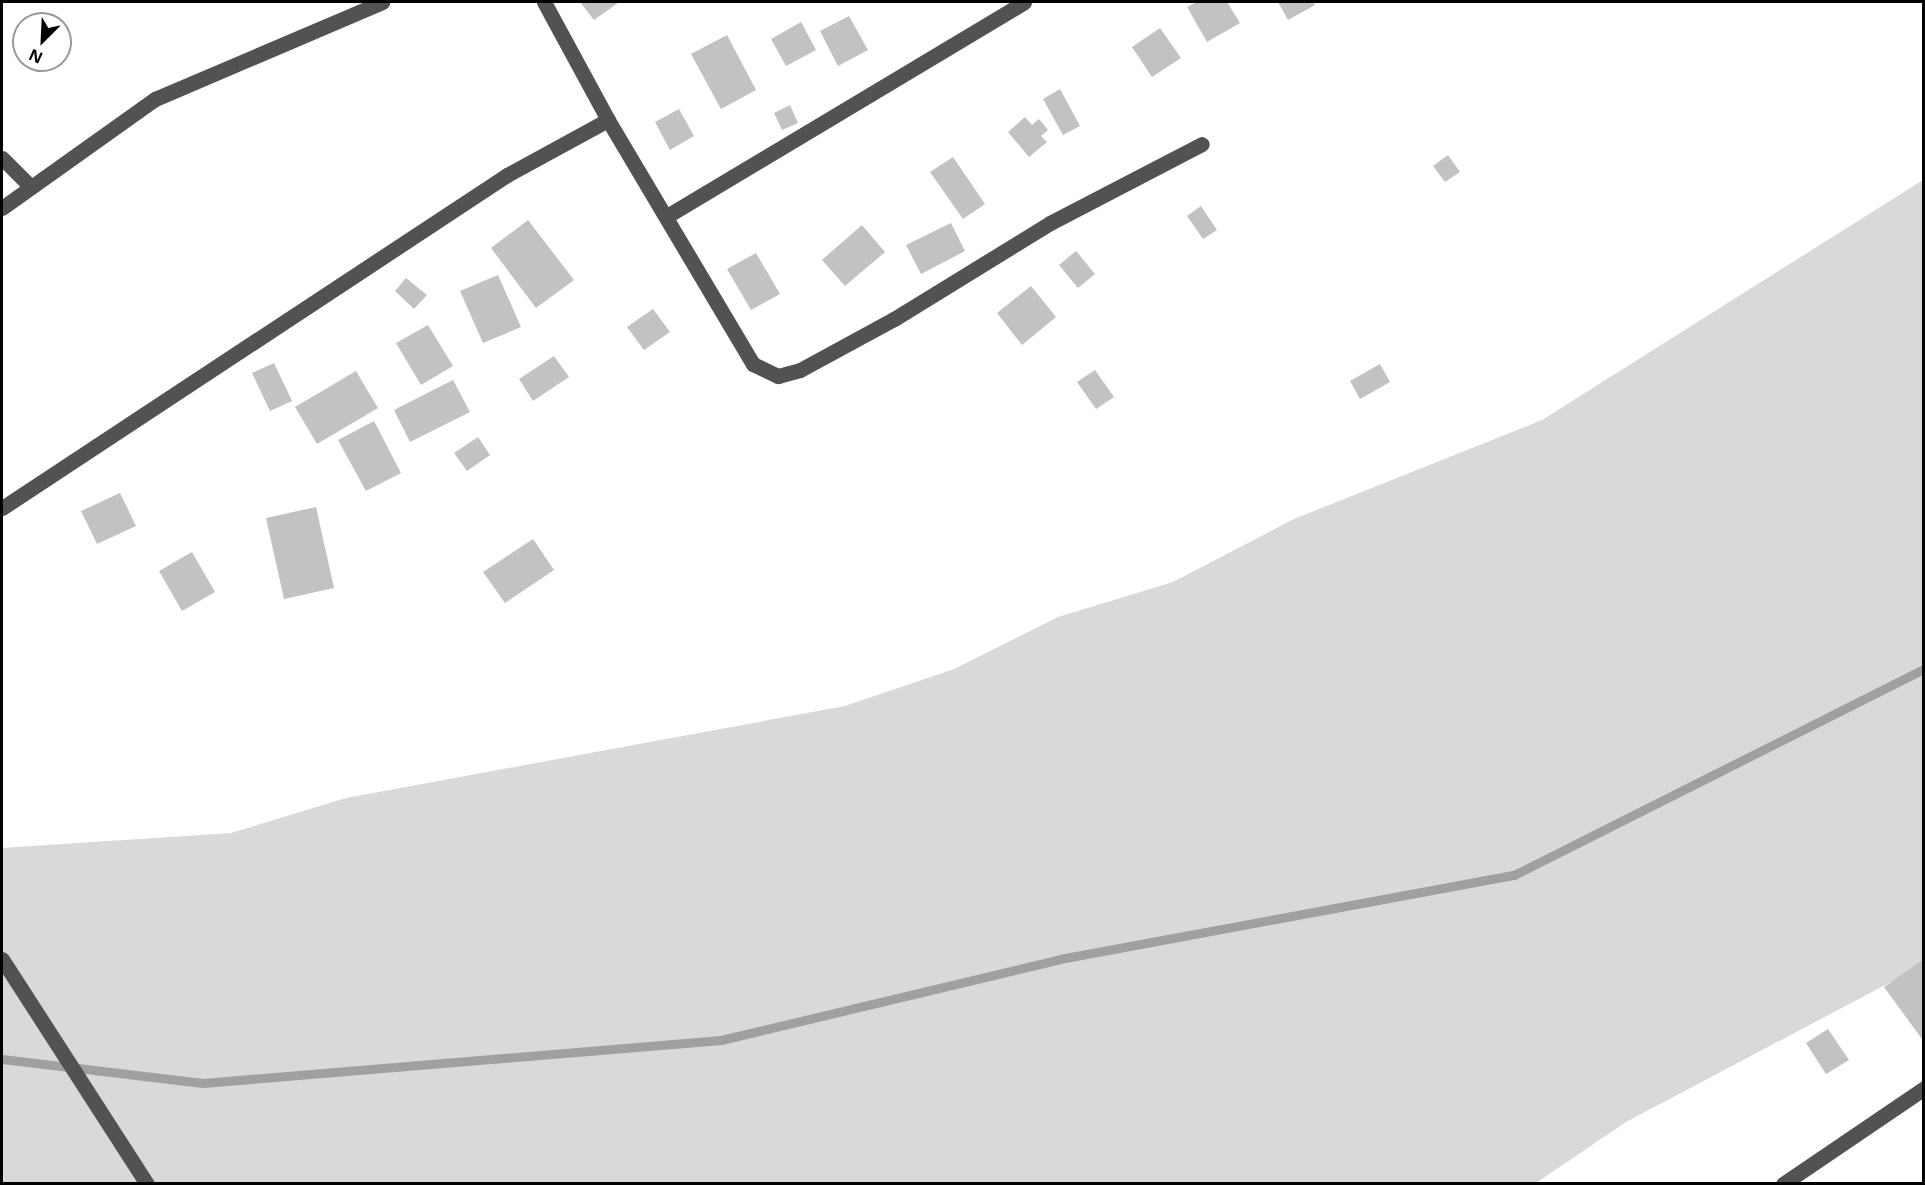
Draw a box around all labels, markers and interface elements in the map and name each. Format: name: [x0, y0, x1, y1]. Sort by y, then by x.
north arrow: [12, 12, 72, 72]
text: N: [25, 44, 46, 69]

